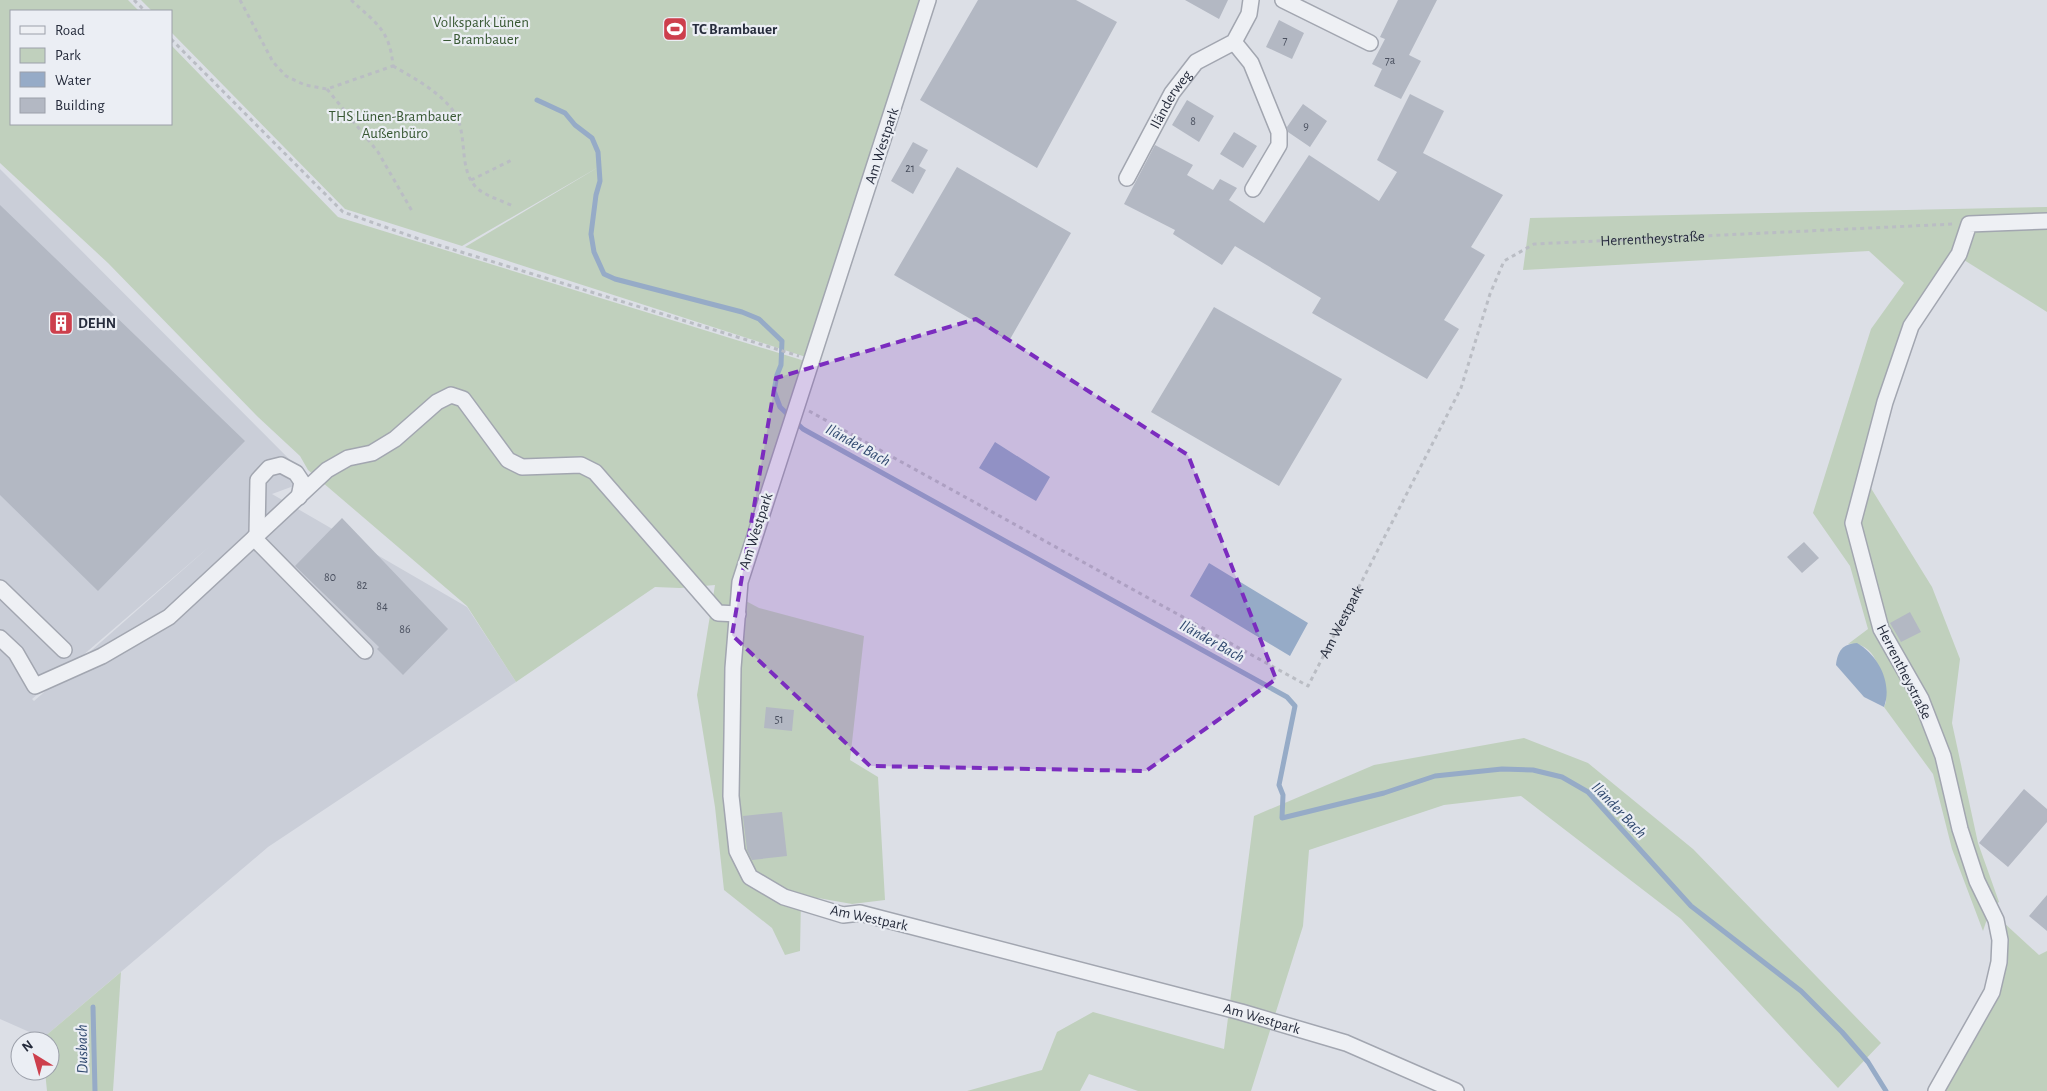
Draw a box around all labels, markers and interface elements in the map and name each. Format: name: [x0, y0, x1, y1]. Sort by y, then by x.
legend: [10, 10, 172, 125]
park label: Volkspark Lünen – Brambauer: [433, 15, 529, 47]
sports icon: TC Brambauer: [662, 16, 688, 42]
place label: TC Brambauer: [692, 22, 778, 37]
text: Road: [55, 23, 85, 38]
house number: 7: [1282, 34, 1288, 46]
text: Park: [55, 48, 81, 63]
house number: 7a: [1385, 54, 1396, 66]
street label: Iländerweg: [1147, 67, 1195, 131]
text: Water: [55, 73, 91, 88]
text: Building: [55, 98, 105, 113]
street label: Am Westpark: [863, 106, 901, 186]
park label: THS Lünen-Brambauer Außenbüro: [329, 109, 462, 141]
house number: 8: [1190, 115, 1196, 127]
house number: 9: [1303, 120, 1309, 132]
house number: 21: [905, 162, 915, 174]
street label: Herrentheystraße: [1600, 228, 1705, 248]
building icon: DEHN: [48, 310, 74, 336]
place label: DEHN: [78, 316, 116, 331]
water label: Iländer Bach: [823, 421, 893, 469]
street label: Am Westpark: [737, 491, 775, 571]
house number: 80: [324, 571, 336, 583]
house number: 82: [356, 579, 368, 591]
street label: Am Westpark: [1316, 583, 1366, 660]
house number: 84: [376, 600, 388, 612]
water label: Iländer Bach: [1177, 617, 1247, 665]
street label: Herrentheystraße: [1874, 622, 1934, 722]
house number: 86: [399, 623, 411, 635]
house number: 51: [774, 713, 784, 725]
water label: Iländer Bach: [1589, 779, 1649, 841]
street label: Am Westpark: [829, 902, 909, 934]
street label: Am Westpark: [1222, 1000, 1302, 1037]
water label: Dusbach: [74, 1024, 90, 1074]
north arrow: [10, 1031, 60, 1081]
text: N: [20, 1038, 36, 1055]

